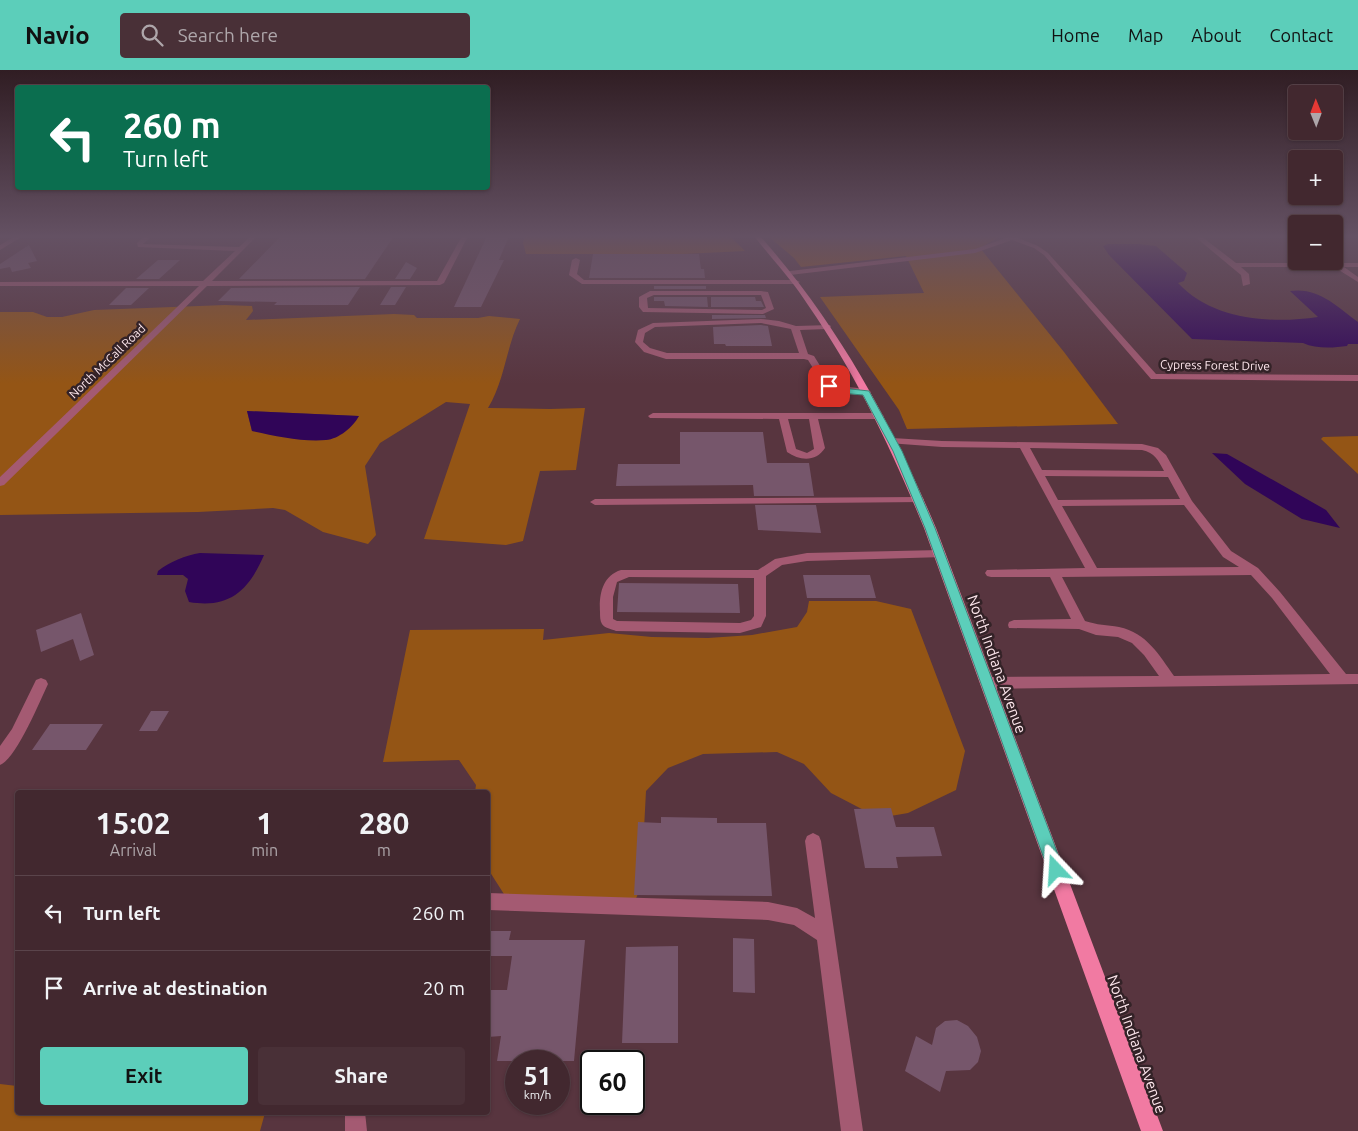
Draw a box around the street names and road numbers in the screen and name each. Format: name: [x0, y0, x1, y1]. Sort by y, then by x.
street label: North McCall Road: [66, 321, 148, 401]
street label: Cypress Forest Drive: [1160, 358, 1270, 372]
street label: North Indiana Avenue: [964, 593, 1030, 735]
street label: North Indiana Avenue: [1104, 973, 1170, 1115]

